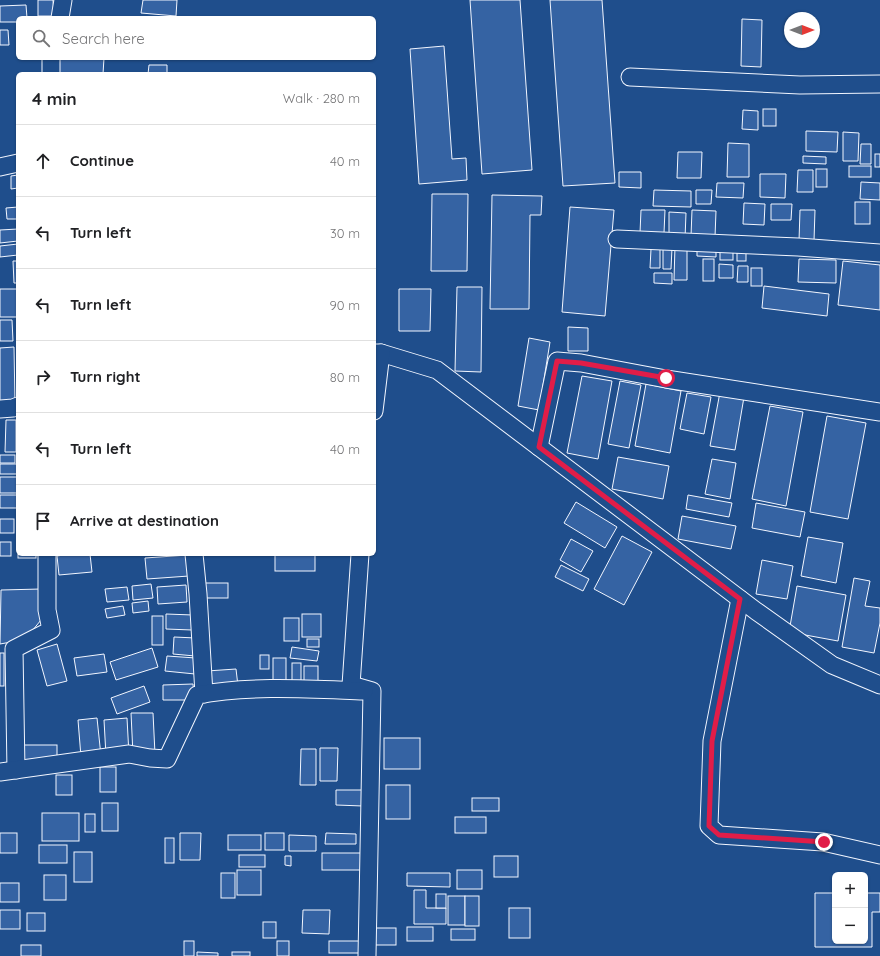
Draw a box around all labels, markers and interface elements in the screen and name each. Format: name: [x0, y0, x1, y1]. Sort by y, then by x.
north arrow: [784, 12, 820, 48]
search box: [16, 16, 376, 60]
icon: search: [30, 27, 52, 49]
text: Search here: [62, 29, 145, 48]
text: 4 min: [32, 88, 77, 109]
text: Walk · 280 m: [283, 90, 360, 106]
icon: ahead: [32, 150, 54, 172]
text: Continue: [70, 151, 134, 170]
text: 40 m: [330, 153, 360, 169]
icon: left: [32, 222, 54, 244]
text: Turn left: [70, 223, 132, 242]
text: 30 m: [330, 225, 360, 241]
icon: left: [32, 294, 54, 316]
text: Turn left: [70, 295, 132, 314]
text: 90 m: [330, 297, 360, 313]
icon: right: [32, 366, 54, 388]
text: Turn right: [70, 367, 141, 386]
text: 80 m: [330, 369, 360, 385]
route start: [657, 369, 675, 387]
icon: left: [32, 438, 54, 460]
text: Turn left: [70, 439, 132, 458]
text: 40 m: [330, 441, 360, 457]
icon: arrive: [32, 510, 54, 532]
text: Arrive at destination: [70, 511, 219, 530]
route end: [815, 833, 833, 851]
map controls: [832, 872, 868, 944]
button: +: [832, 872, 868, 908]
button: −: [832, 908, 868, 944]

